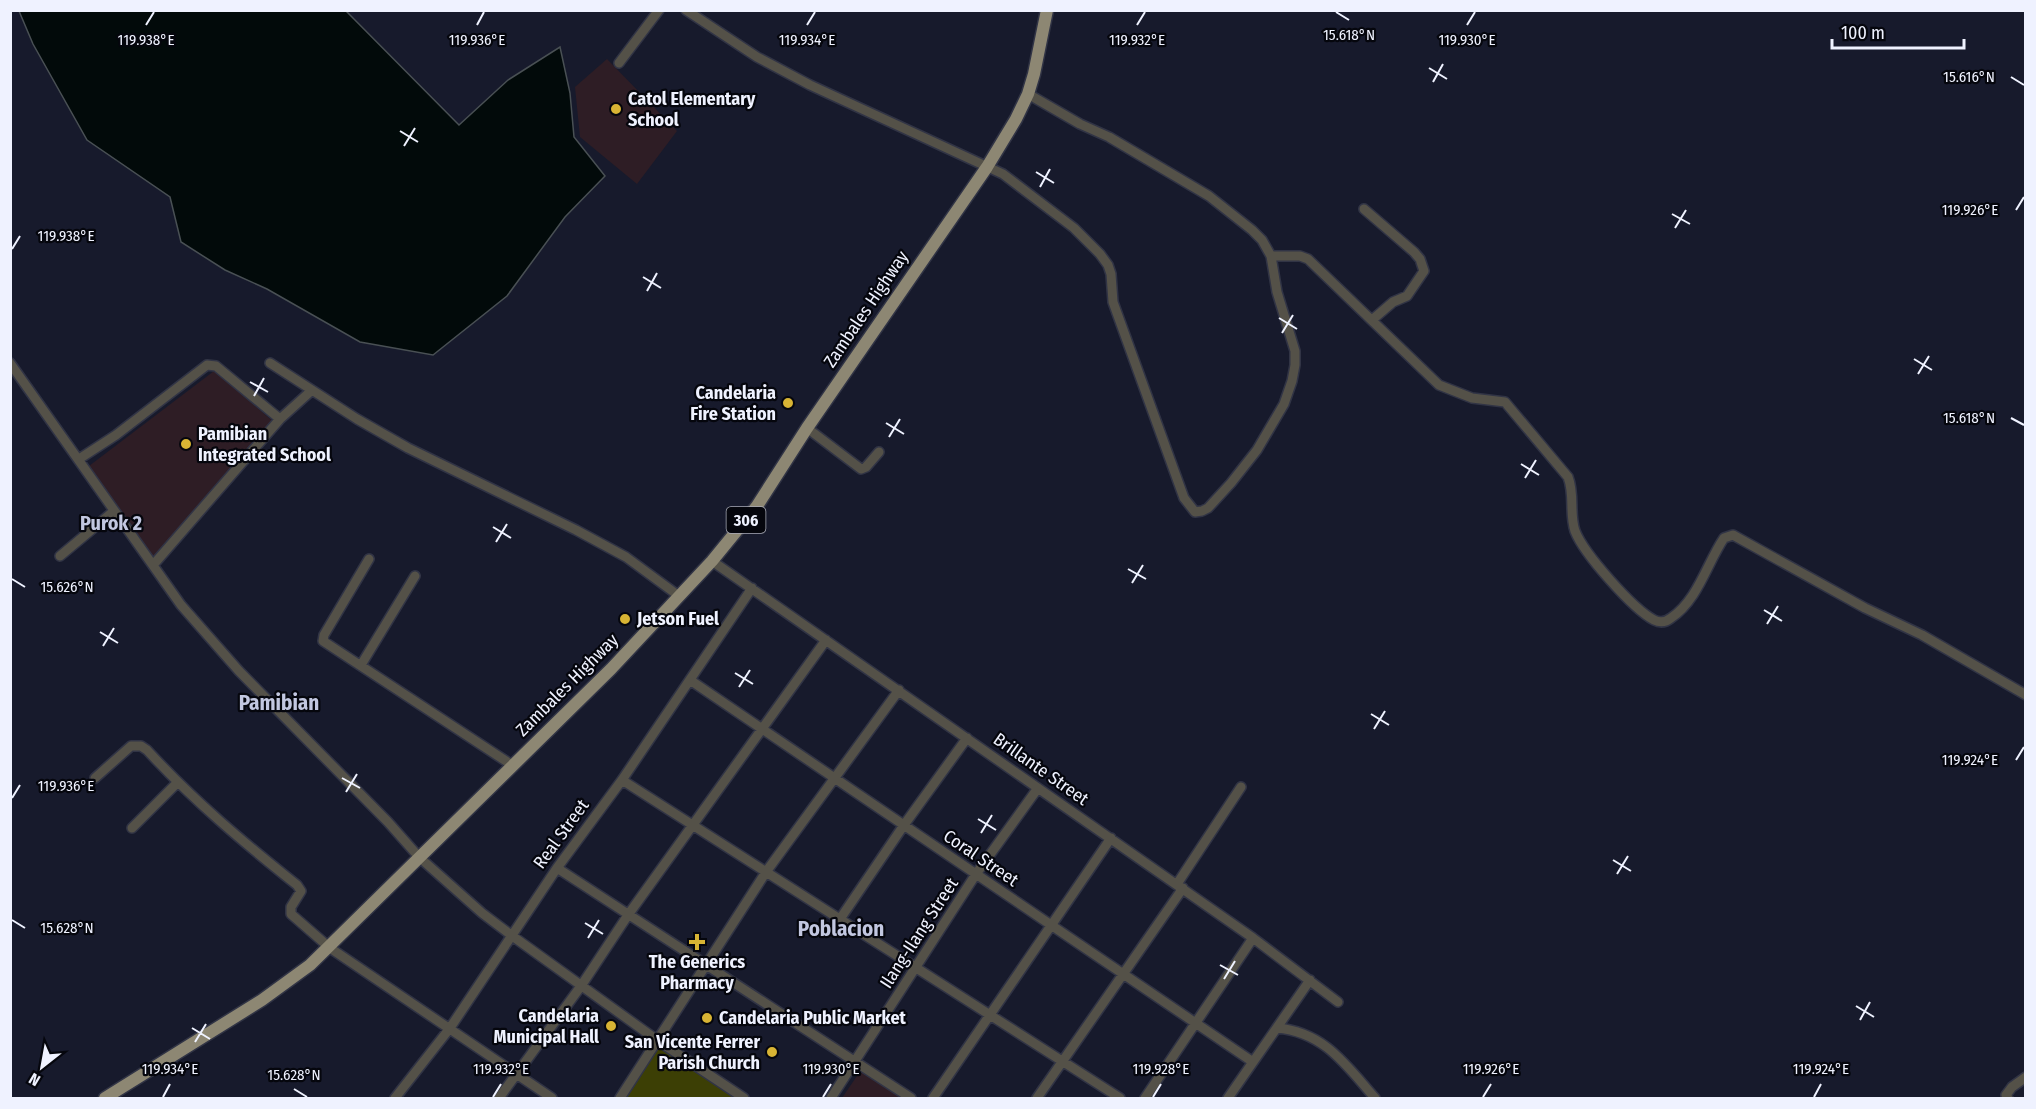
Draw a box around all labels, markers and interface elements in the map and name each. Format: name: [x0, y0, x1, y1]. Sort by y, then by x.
scale bar: [1832, 12, 1964, 50]
text: 100 m: [1841, 22, 1885, 44]
text: 15.618°N: [1323, 26, 1375, 44]
text: 119.938°E: [118, 31, 174, 49]
text: 119.936°E: [449, 31, 505, 49]
text: 119.934°E: [779, 31, 835, 49]
text: 119.932°E: [1109, 31, 1165, 49]
text: 119.930°E: [1438, 31, 1496, 49]
text: 15.616°N: [1943, 68, 1995, 86]
place label: Catol Elementary School: [628, 88, 756, 131]
marker: Catol Elementary School: [609, 102, 623, 116]
text: 119.926°E: [1942, 201, 1998, 219]
text: 119.938°E: [38, 227, 94, 245]
street label: Zambales Highway: [819, 247, 913, 371]
place label: Candelaria Fire Station: [690, 382, 776, 425]
marker: Candelaria Fire Station: [781, 396, 795, 410]
text: 15.618°N: [1943, 409, 1995, 427]
place label: Pamibian Integrated School: [198, 423, 331, 466]
marker: Pamibian Integrated School: [179, 437, 193, 451]
road number: 306: [726, 507, 766, 533]
district label: Purok 2: [80, 511, 142, 535]
text: 15.626°N: [40, 578, 94, 596]
place label: Jetson Fuel: [636, 608, 719, 630]
marker: Jetson Fuel: [618, 612, 632, 626]
street label: Zambales Highway: [511, 629, 623, 741]
district label: Pamibian: [239, 690, 319, 716]
street label: Brillante Street: [989, 728, 1093, 810]
text: 119.924°E: [1942, 751, 1998, 769]
text: 119.936°E: [38, 777, 94, 795]
street label: Real Street: [529, 795, 594, 873]
street label: Coral Street: [939, 825, 1023, 891]
street label: Ilang-Ilang Street: [875, 874, 963, 992]
district label: Poblacion: [798, 916, 884, 942]
text: 15.628°N: [40, 919, 94, 937]
marker: The Generics Pharmacy: [690, 935, 704, 949]
place label: The Generics Pharmacy: [649, 951, 745, 994]
place label: Candelaria Municipal Hall: [494, 1005, 599, 1048]
place label: Candelaria Public Market: [719, 1007, 907, 1029]
marker: Candelaria Public Market: [700, 1011, 714, 1025]
marker: Candelaria Municipal Hall: [604, 1019, 618, 1033]
place label: San Vicente Ferrer Parish Church: [625, 1031, 760, 1074]
north arrow: [12, 1037, 72, 1097]
marker: San Vicente Ferrer Parish Church: [765, 1045, 779, 1059]
text: 119.934°E: [142, 1060, 198, 1078]
text: 119.932°E: [473, 1060, 529, 1078]
text: 119.930°E: [802, 1060, 860, 1078]
text: 119.928°E: [1133, 1060, 1189, 1078]
text: 119.926°E: [1463, 1060, 1519, 1078]
text: 119.924°E: [1793, 1060, 1849, 1078]
text: 15.628°N: [267, 1066, 321, 1084]
text: N: [26, 1069, 44, 1090]

